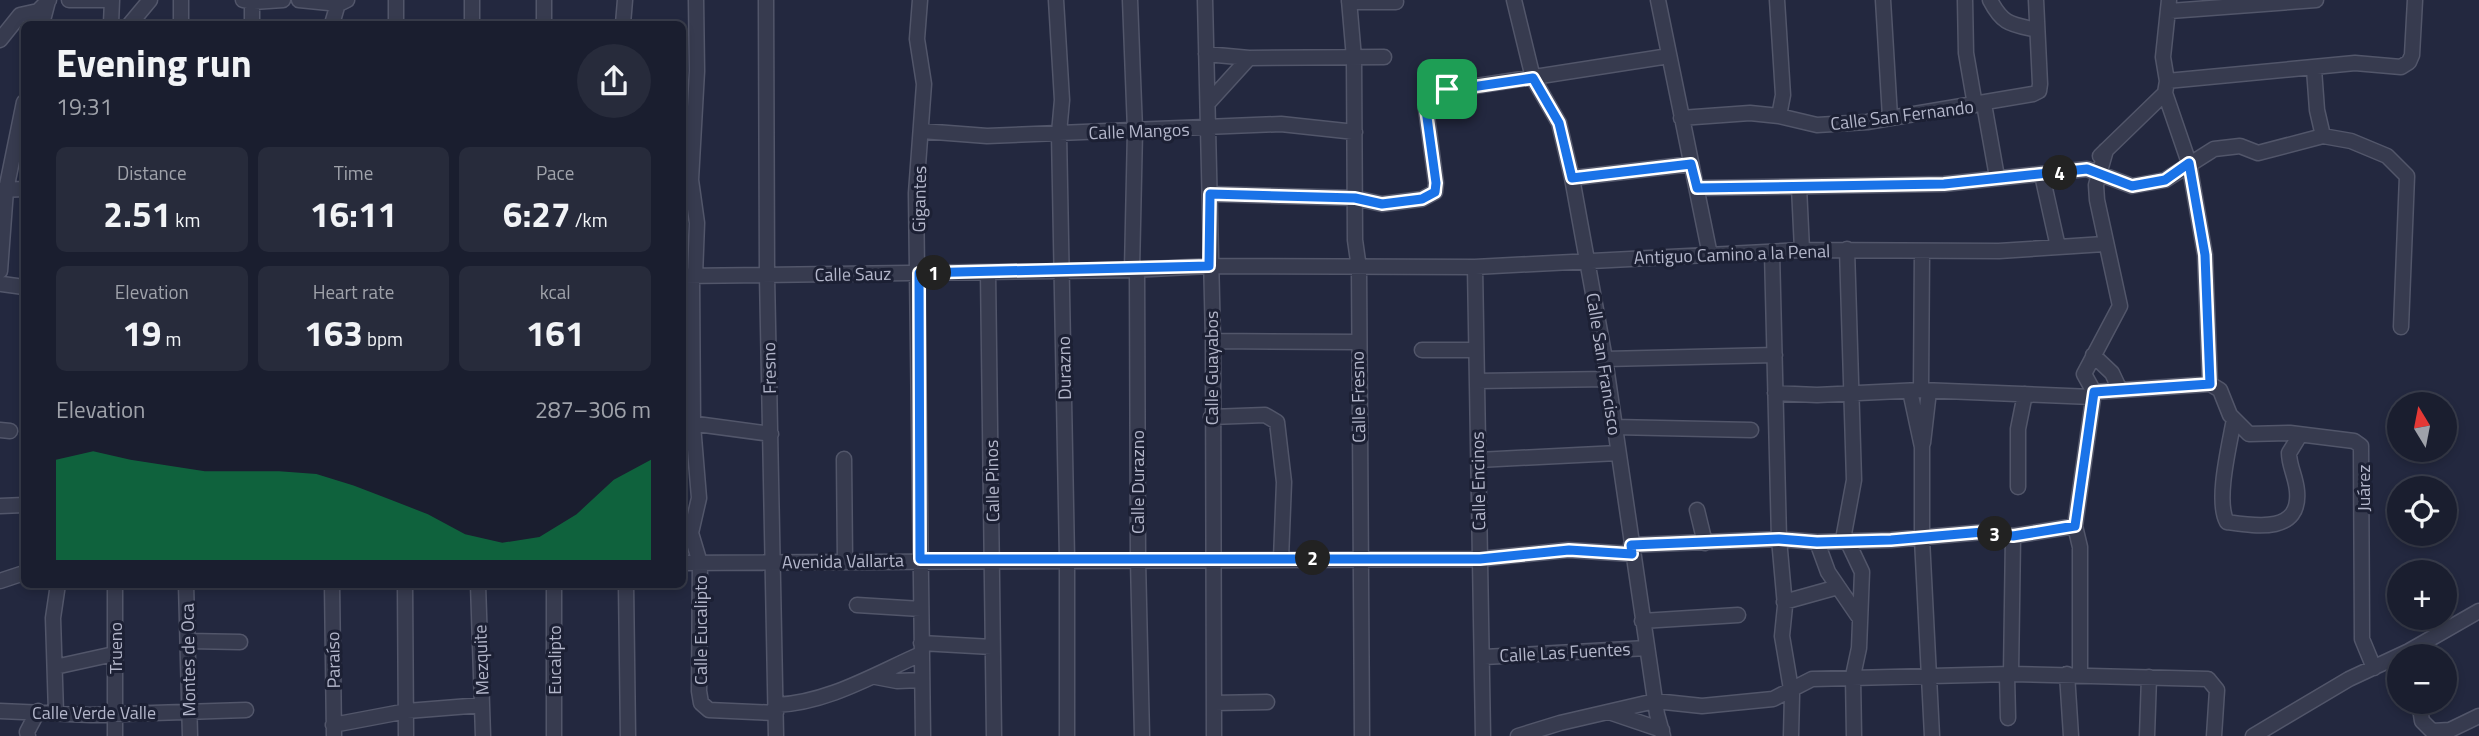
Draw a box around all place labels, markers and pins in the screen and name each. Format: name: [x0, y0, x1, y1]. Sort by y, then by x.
pin: [1417, 59, 1477, 119]
pin: 4: [2042, 156, 2078, 190]
pin: 1: [916, 256, 951, 290]
pin: 3: [1978, 516, 2012, 552]
pin: 2: [1296, 540, 1330, 576]

